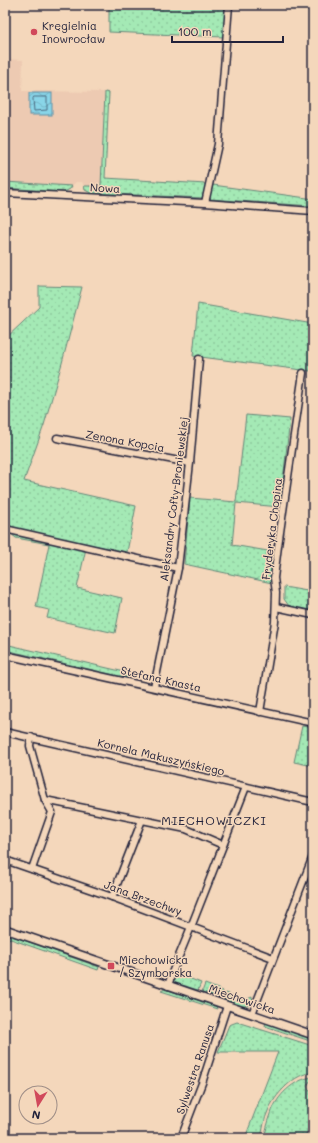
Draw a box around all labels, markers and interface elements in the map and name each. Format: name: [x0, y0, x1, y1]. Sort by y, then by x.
place label: Kręgielnia Inowrocław: [42, 18, 105, 46]
scale bar: [172, 18, 283, 44]
text: 100 m: [178, 23, 212, 39]
marker: Kręgielnia Inowrocław: [29, 27, 39, 37]
street label: Nowa: [90, 179, 121, 196]
street label: Aleksandry Cofty-Broniewskiej: [156, 416, 191, 582]
street label: Zenona Kopcia: [84, 426, 166, 455]
street label: Fryderyka Chopina: [258, 477, 285, 581]
street label: Stefana Knasta: [119, 662, 203, 695]
street label: Kornela Makuszyńskiego: [96, 735, 226, 779]
district label: MIECHOWICZKI: [161, 812, 267, 828]
street label: Jana Brzechwy: [102, 877, 184, 919]
place label: Miechowicka / Szymborska: [119, 952, 192, 980]
marker: Miechowicka / Szymborska: [106, 961, 116, 971]
street label: Miechowicka: [207, 980, 277, 1017]
street label: Sylwestra Ranusa: [172, 1022, 217, 1116]
north arrow: [18, 1085, 58, 1125]
text: N: [30, 1107, 42, 1123]

